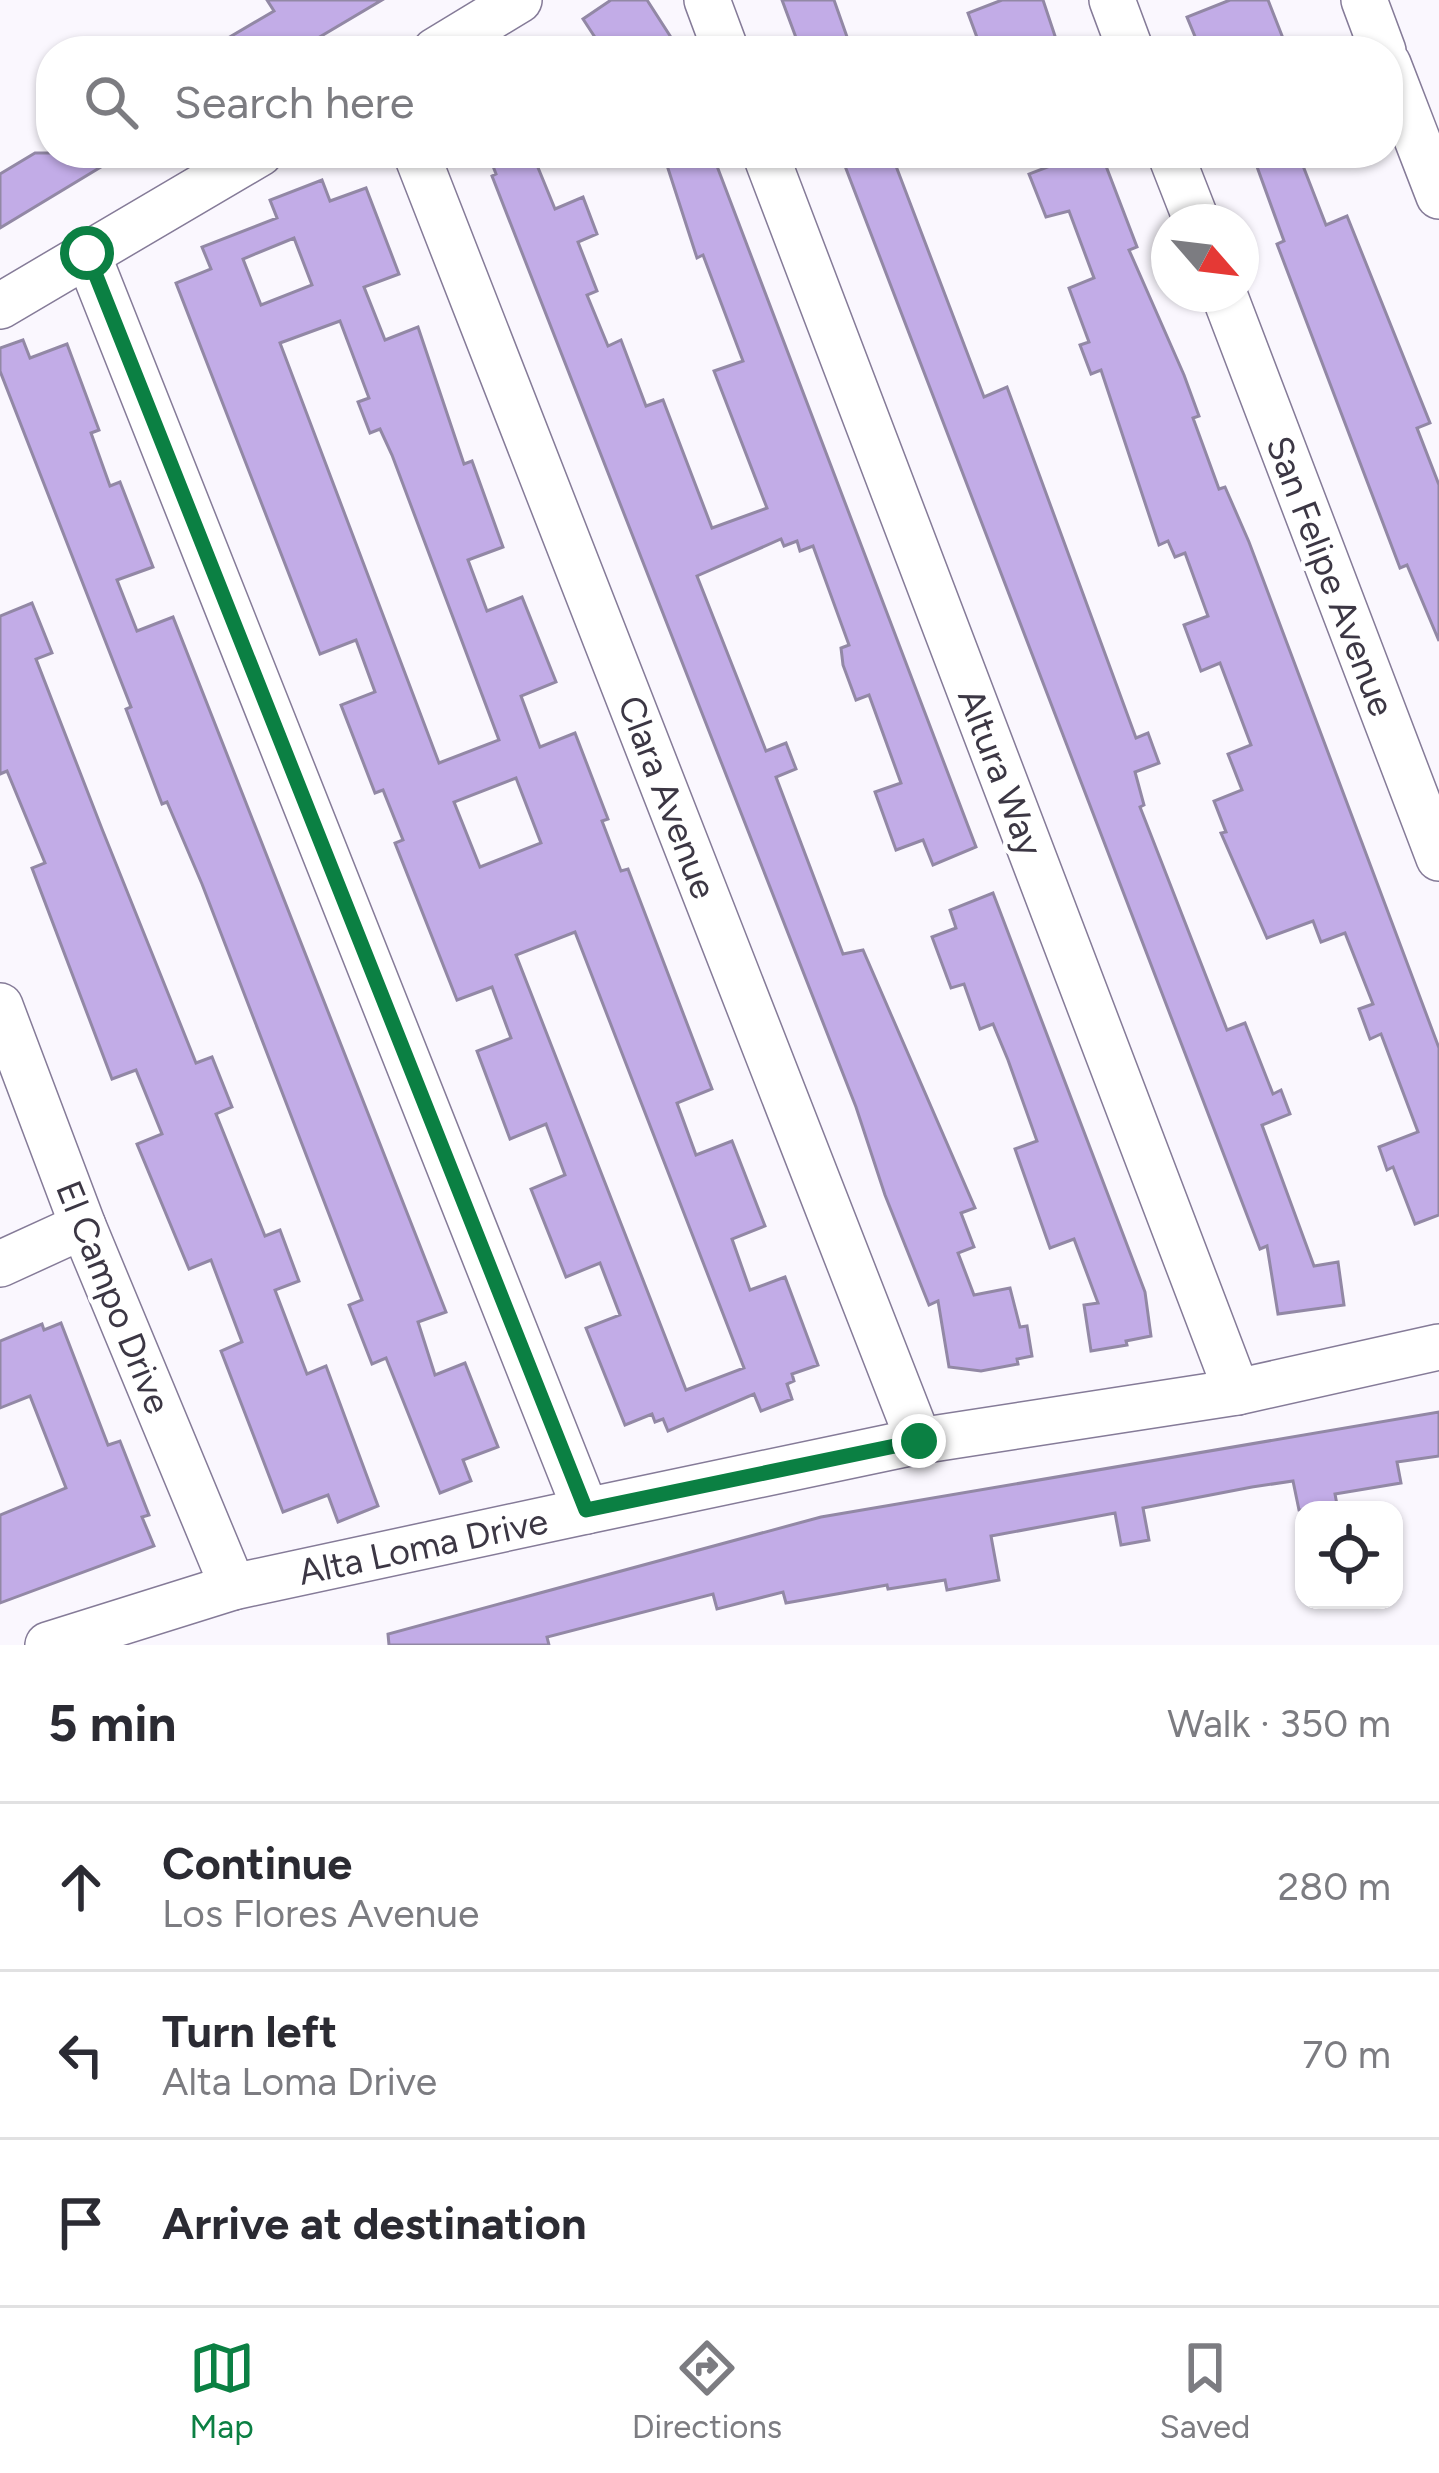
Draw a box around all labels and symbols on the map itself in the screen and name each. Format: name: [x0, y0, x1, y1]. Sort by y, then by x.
north arrow: [1151, 204, 1259, 312]
route start: [60, 226, 114, 280]
street label: San Felipe Avenue: [1257, 430, 1404, 722]
street label: Altura Way: [949, 683, 1052, 862]
street label: Clara Avenue: [609, 690, 726, 905]
street label: El Campo Drive: [47, 1174, 180, 1420]
route end: [892, 1414, 946, 1468]
street label: Alta Loma Drive: [295, 1499, 552, 1594]

